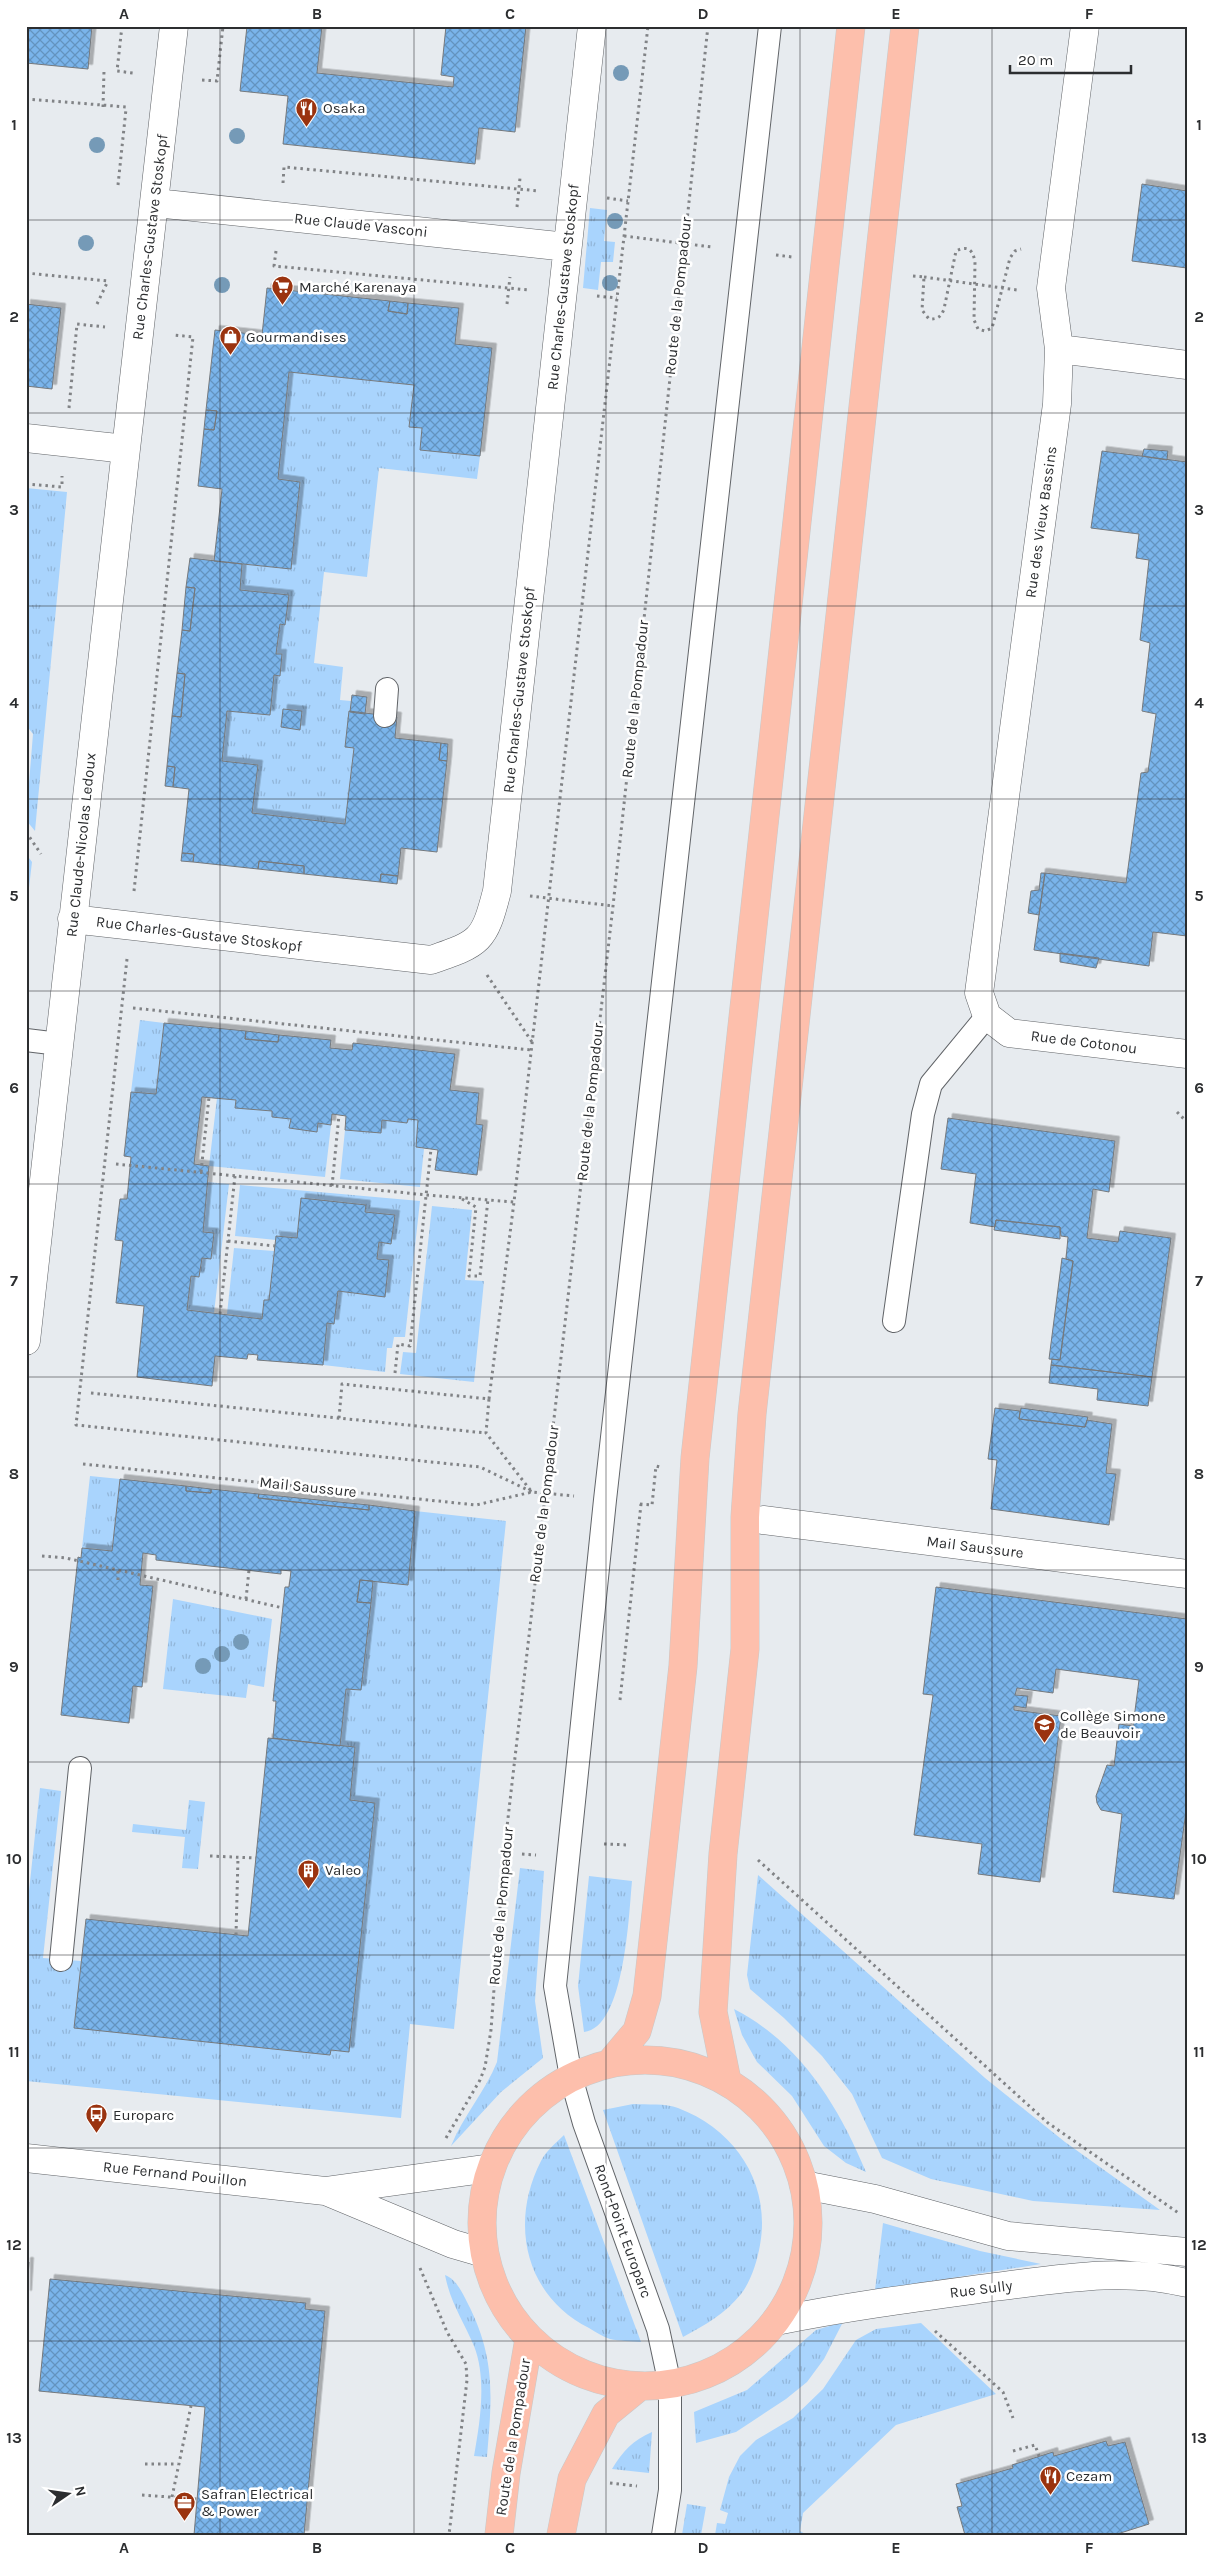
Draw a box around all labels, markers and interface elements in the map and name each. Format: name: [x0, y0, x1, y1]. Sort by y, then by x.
text: A: [119, 4, 129, 23]
text: B: [312, 4, 322, 23]
text: C: [505, 4, 515, 23]
text: D: [698, 4, 709, 23]
text: E: [891, 4, 901, 23]
text: F: [1085, 4, 1094, 23]
scale bar: [1010, 42, 1132, 74]
text: 20 m: [1018, 51, 1053, 69]
restaurant icon: Osaka: [295, 96, 319, 127]
place label: Osaka: [323, 99, 366, 117]
text: 1: [11, 115, 17, 134]
text: 1: [1196, 115, 1202, 134]
street label: Rue Charles-Gustave Stoskopf: [128, 132, 172, 341]
street label: Rue Charles-Gustave Stoskopf: [543, 182, 583, 391]
street label: Rue Claude Vasconi: [293, 209, 429, 241]
street label: Route de la Pompadour: [661, 216, 695, 376]
supermarket icon: Marché Karenaya: [271, 275, 295, 306]
place label: Marché Karenaya: [299, 278, 417, 296]
text: 2: [9, 307, 19, 326]
text: 2: [1194, 307, 1204, 326]
shop icon: Gourmandises: [218, 325, 242, 356]
place label: Gourmandises: [246, 328, 347, 346]
street label: Rue des Vieux Bassins: [1021, 445, 1061, 599]
text: 3: [9, 500, 19, 519]
text: 3: [1194, 500, 1204, 519]
street label: Rue Charles-Gustave Stoskopf: [499, 585, 539, 794]
street label: Route de la Pompadour: [618, 619, 652, 779]
text: 4: [9, 693, 19, 712]
text: 4: [1194, 693, 1204, 712]
street label: Rue Claude-Nicolas Ledoux: [62, 752, 100, 938]
text: 5: [9, 886, 19, 905]
text: 5: [1194, 886, 1204, 905]
street label: Rue Charles-Gustave Stoskopf: [95, 912, 304, 956]
street label: Route de la Pompadour: [573, 1022, 607, 1182]
street label: Rue de Cotonou: [1030, 1027, 1138, 1057]
text: 6: [9, 1078, 19, 1097]
text: 6: [1194, 1078, 1204, 1097]
text: 7: [10, 1271, 18, 1290]
text: 7: [1195, 1271, 1203, 1290]
street label: Route de la Pompadour: [525, 1424, 563, 1584]
text: 8: [9, 1464, 19, 1483]
text: 8: [1194, 1464, 1204, 1483]
street label: Mail Saussure: [259, 1473, 357, 1501]
street label: Mail Saussure: [925, 1532, 1025, 1562]
text: 9: [9, 1657, 19, 1676]
text: 9: [1194, 1657, 1204, 1676]
place label: Collège Simone de Beauvoir: [1060, 1707, 1166, 1742]
school or university icon: Collège Simone de Beauvoir: [1032, 1713, 1056, 1744]
street label: Route de la Pompadour: [485, 1826, 517, 1986]
text: 10: [6, 1849, 22, 1868]
text: 10: [1191, 1849, 1207, 1868]
building icon: Valeo: [297, 1858, 321, 1889]
place label: Valeo: [325, 1861, 361, 1879]
text: 11: [8, 2042, 20, 2061]
text: 11: [1193, 2042, 1205, 2061]
bus stop icon: Europarc: [85, 2103, 109, 2134]
place label: Europarc: [113, 2106, 174, 2124]
street label: Rue Fernand Pouillon: [102, 2157, 248, 2191]
street label: Rond-Point Europarc: [590, 2162, 656, 2300]
text: 12: [6, 2235, 22, 2254]
text: 12: [1191, 2235, 1207, 2254]
street label: Rue Sully: [949, 2276, 1013, 2302]
street label: Route de la Pompadour: [492, 2357, 534, 2517]
text: 13: [6, 2428, 22, 2447]
text: 13: [1191, 2428, 1207, 2447]
restaurant icon: Cezam: [1038, 2464, 1062, 2495]
place label: Cezam: [1066, 2467, 1112, 2485]
north arrow: [42, 2468, 92, 2518]
text: N: [71, 2484, 90, 2498]
place label: Safran Electrical & Power: [201, 2485, 314, 2520]
office icon: Safran Electrical & Power: [173, 2491, 197, 2522]
text: A: [119, 2538, 129, 2557]
text: B: [312, 2538, 322, 2557]
text: C: [505, 2538, 515, 2557]
text: D: [698, 2538, 709, 2557]
text: E: [891, 2538, 901, 2557]
text: F: [1085, 2538, 1094, 2557]

